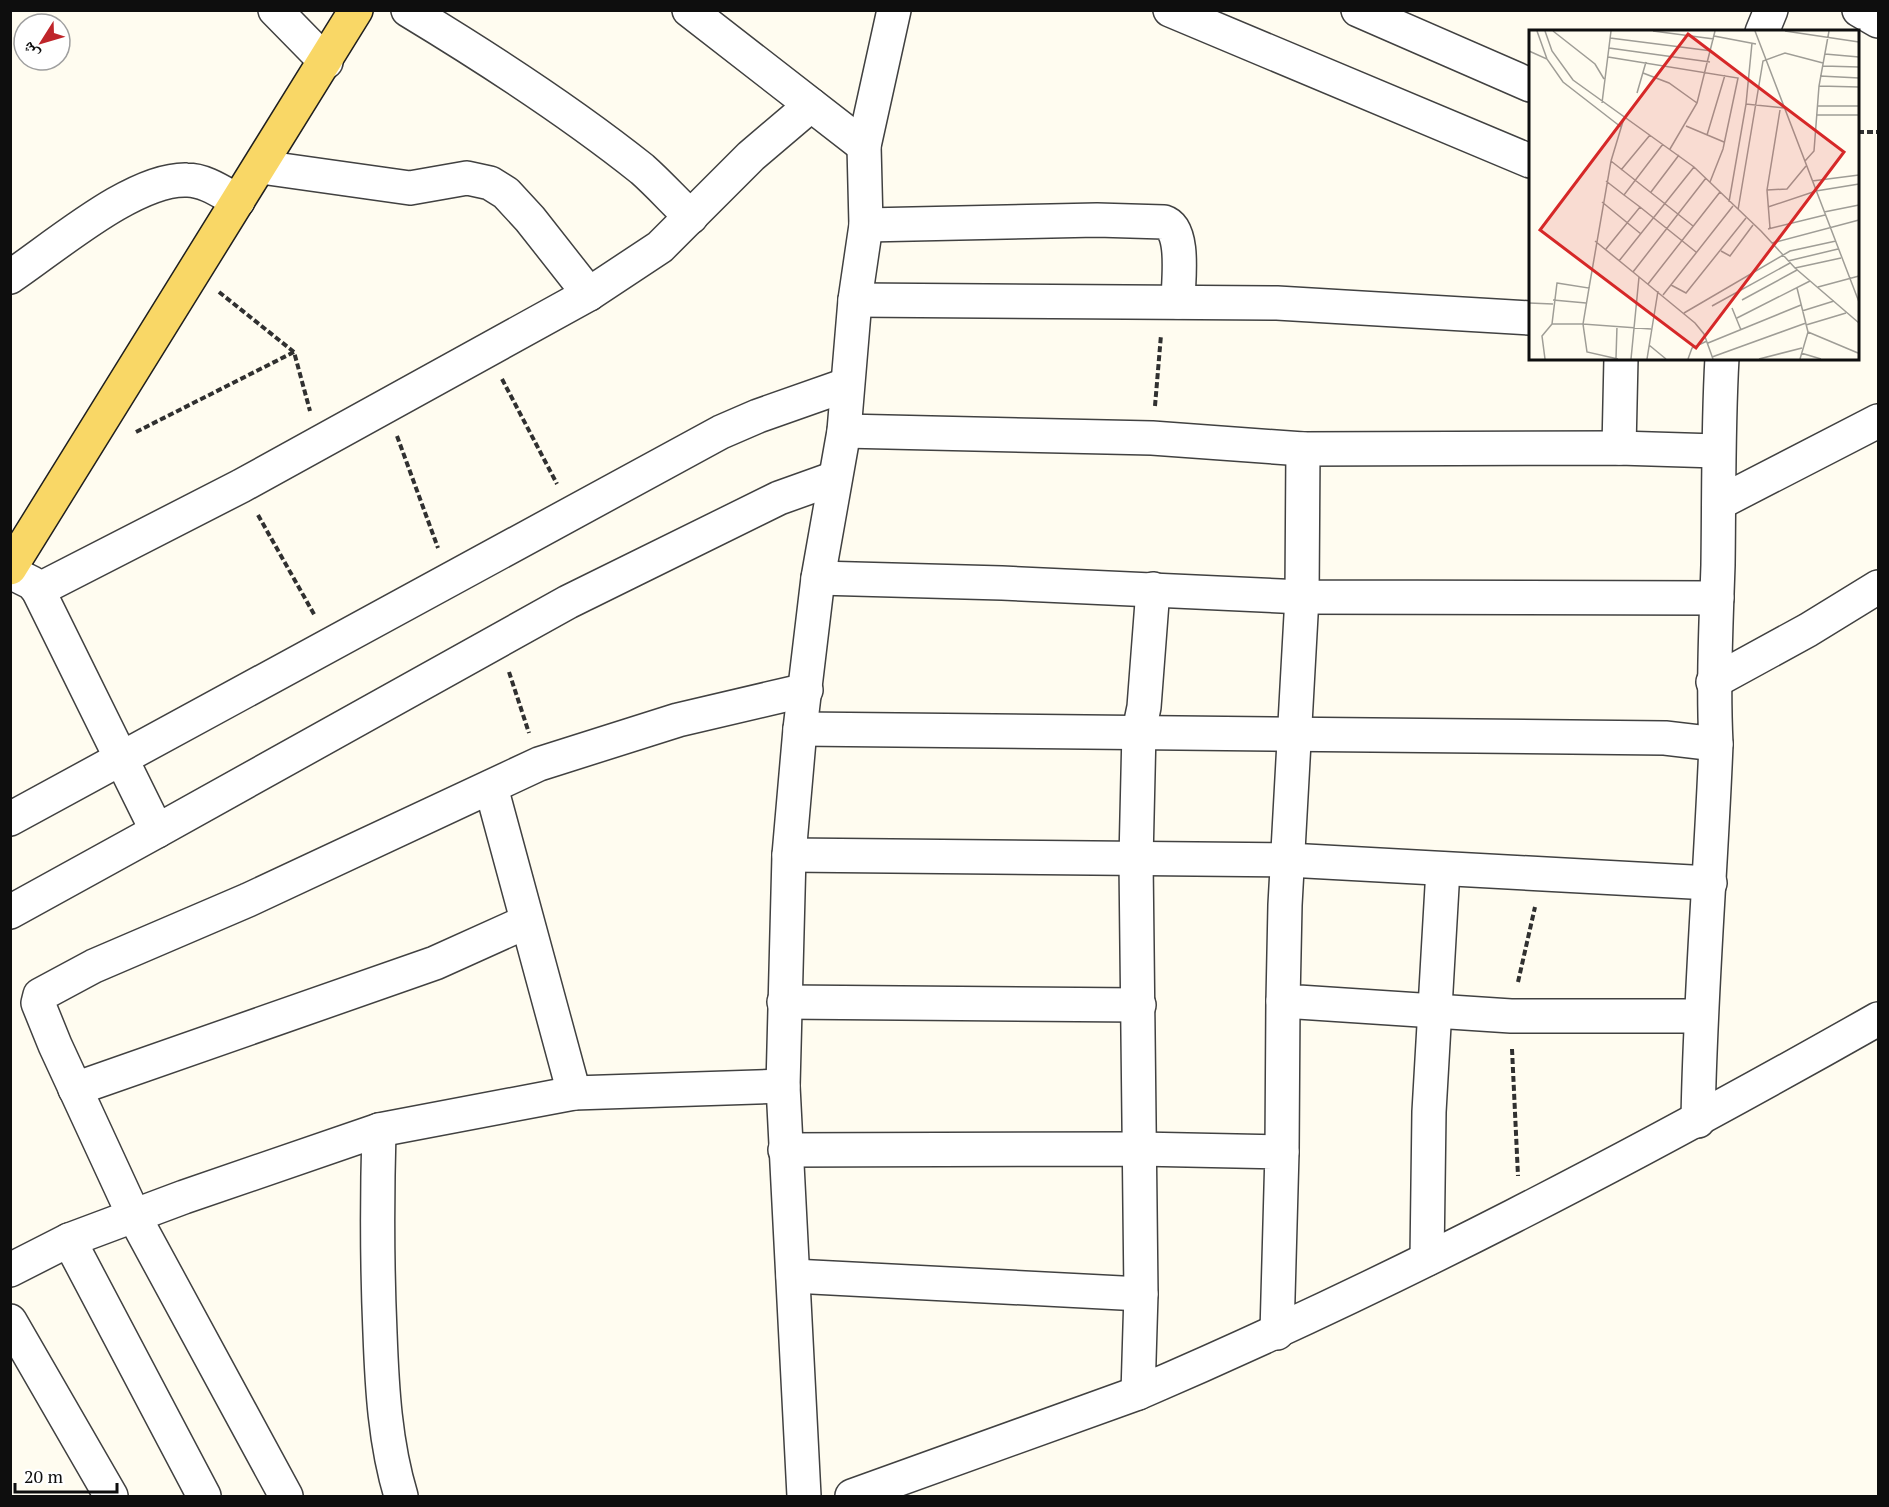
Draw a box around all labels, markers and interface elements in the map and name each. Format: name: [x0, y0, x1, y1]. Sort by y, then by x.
north arrow: [12, 12, 72, 72]
inset map: [1529, 30, 1859, 360]
text: ش: [16, 38, 44, 64]
scale bar: [15, 1456, 117, 1494]
text: 20 m: [24, 1464, 64, 1488]

